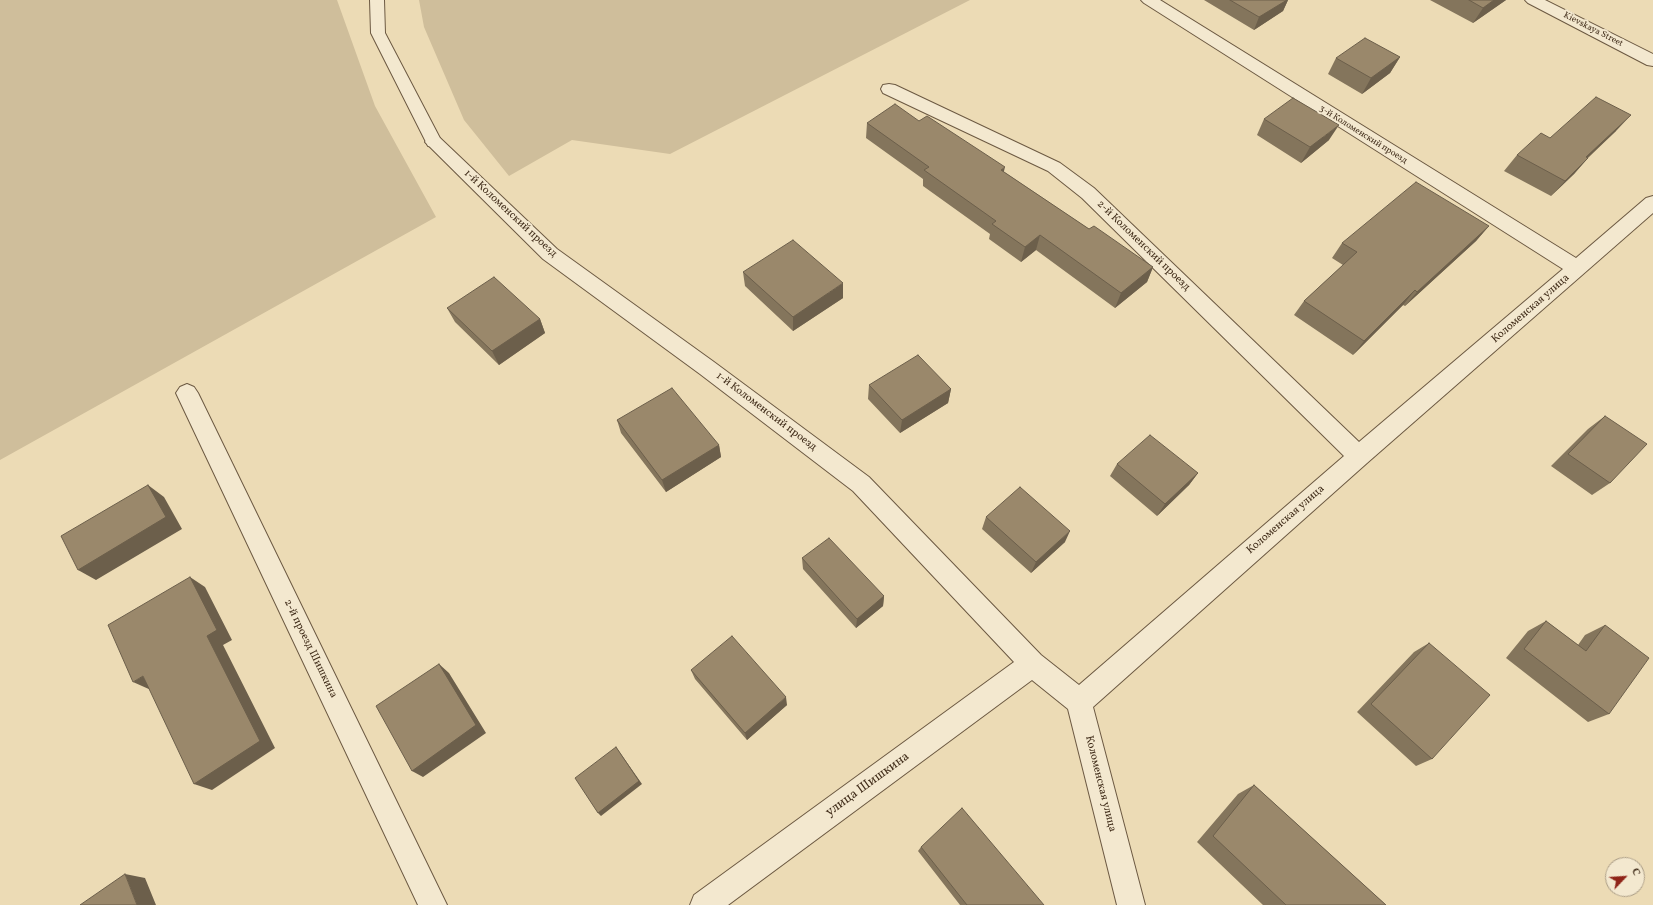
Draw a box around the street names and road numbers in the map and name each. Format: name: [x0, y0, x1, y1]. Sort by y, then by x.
street label: Kievskaya Street: [1561, 10, 1625, 50]
street label: 3-й Коломенский проезд: [1317, 103, 1409, 167]
street label: 1-й Коломенский проезд: [461, 167, 559, 261]
street label: 2-й Коломенский проезд: [1094, 198, 1192, 294]
street label: Коломенская улица: [1489, 272, 1573, 346]
street label: 1-й Коломенский проезд: [713, 370, 819, 454]
street label: Коломенская улица: [1244, 483, 1328, 557]
street label: 2-й проезд Шишкина: [280, 598, 340, 700]
street label: Коломенская улица: [1082, 734, 1118, 834]
street label: улица Шишкина: [823, 749, 913, 821]

